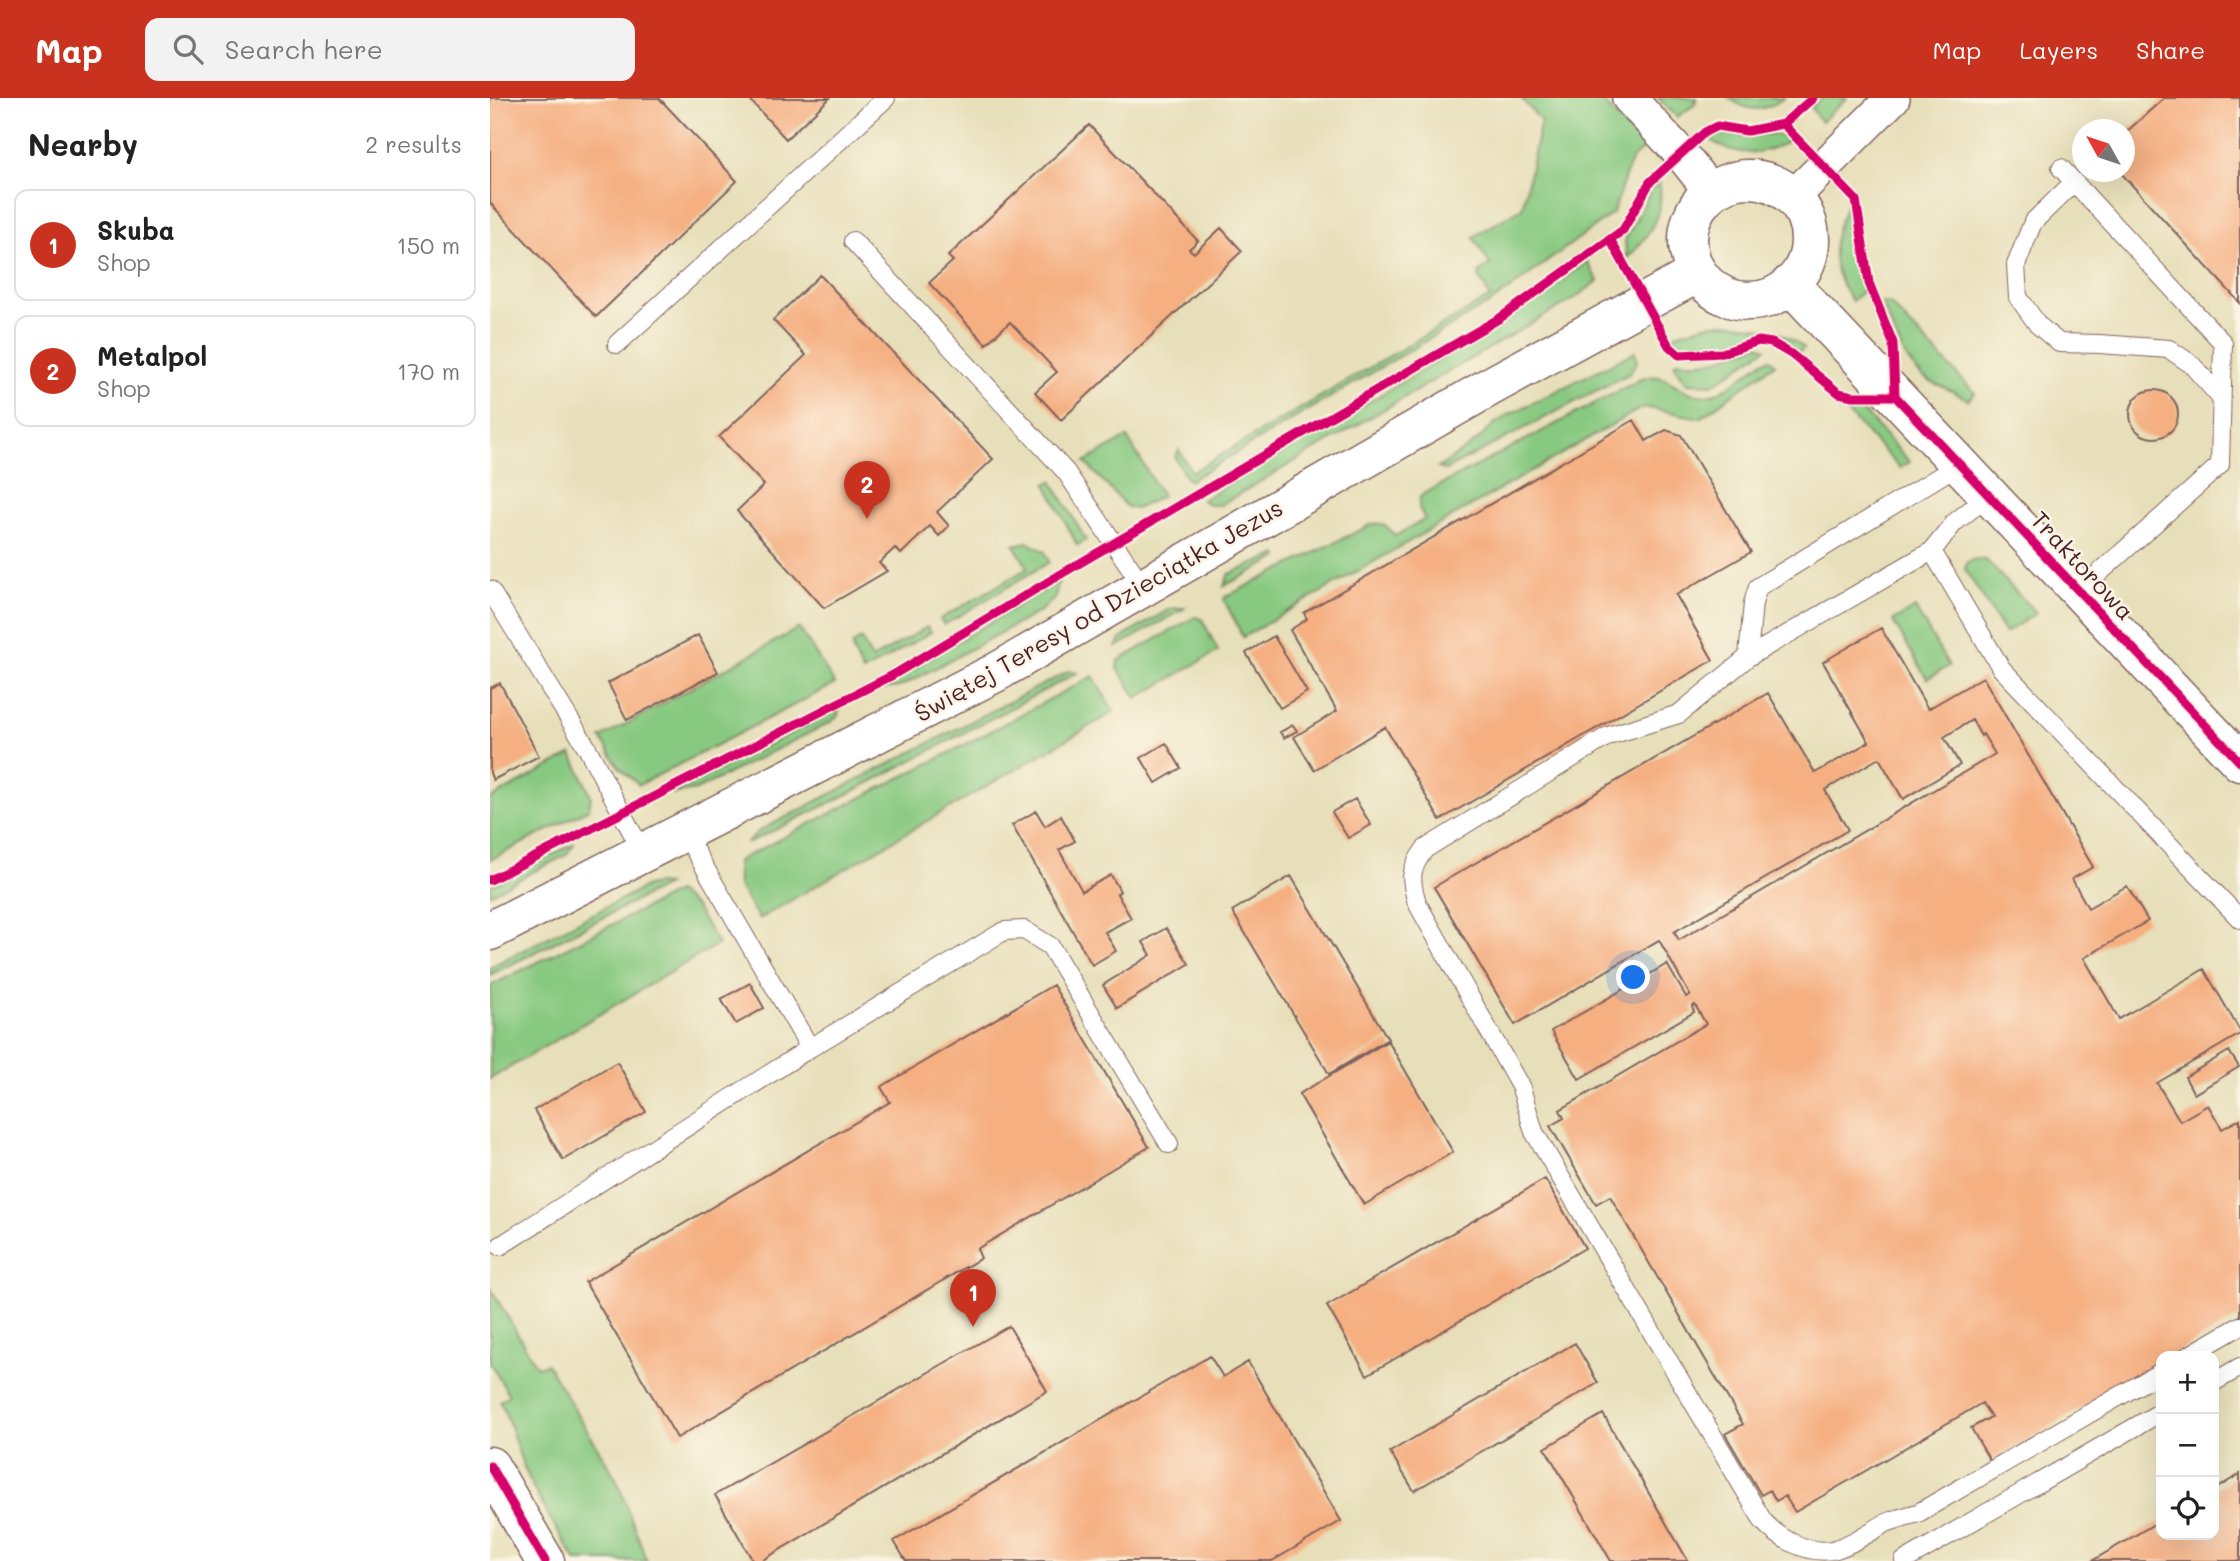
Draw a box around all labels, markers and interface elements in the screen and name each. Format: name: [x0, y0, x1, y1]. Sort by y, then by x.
search box: [145, 18, 635, 81]
text: Map: [35, 28, 103, 71]
icon: search: [169, 30, 207, 68]
text: Search here: [225, 32, 383, 66]
text: Map: [1933, 34, 1981, 65]
text: Layers: [2019, 34, 2098, 65]
text: Share: [2136, 34, 2205, 65]
north arrow: [2072, 119, 2135, 182]
text: Nearby: [28, 124, 138, 164]
text: 2 results: [365, 129, 462, 159]
text: Skuba: [97, 213, 175, 247]
text: 1: [48, 230, 58, 260]
text: 150 m: [396, 230, 460, 260]
text: Shop: [97, 247, 151, 277]
text: Metalpol: [97, 339, 207, 373]
text: 2: [47, 356, 59, 386]
text: 170 m: [397, 356, 460, 386]
text: Shop: [97, 373, 151, 403]
pin: 2: [844, 461, 890, 519]
street label: Świętej Teresy od Dzieciątka Jezus: [909, 491, 1288, 728]
street label: Traktorowa: [2025, 504, 2141, 626]
your location: [1616, 960, 1650, 994]
pin: 1: [950, 1269, 996, 1327]
map controls: [2156, 1351, 2219, 1540]
button: +: [2156, 1351, 2219, 1414]
button: −: [2156, 1414, 2219, 1477]
button: locate: [2156, 1477, 2219, 1540]

